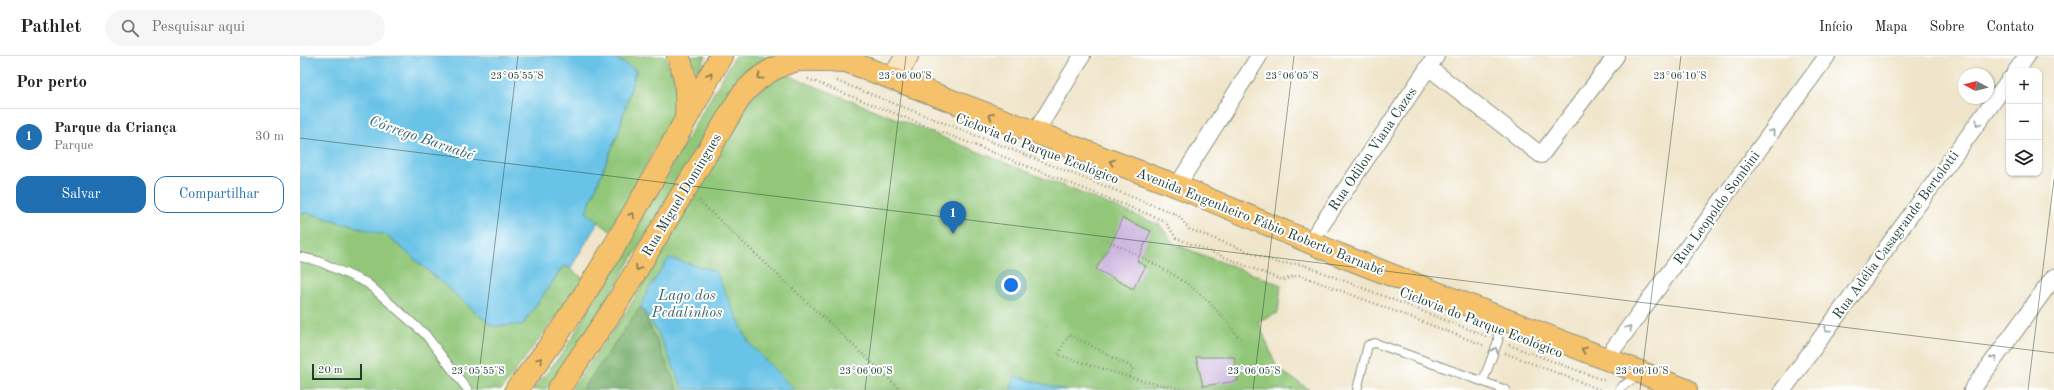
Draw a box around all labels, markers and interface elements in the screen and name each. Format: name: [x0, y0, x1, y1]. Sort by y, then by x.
search box: [105, 10, 385, 46]
icon: search: [119, 17, 141, 39]
text: Pathlet: [20, 18, 81, 37]
text: Pesquisar aqui: [151, 20, 245, 35]
text: Início: [1819, 20, 1853, 34]
text: Mapa: [1875, 20, 1907, 34]
text: Sobre: [1929, 20, 1964, 34]
text: Contato: [1986, 20, 2034, 34]
north arrow: [1958, 68, 1994, 104]
map controls: [2006, 68, 2042, 176]
button: +: [2006, 68, 2042, 104]
text: 23°05'55"S: [490, 71, 544, 81]
text: 23°06'00"S: [878, 71, 932, 81]
text: 23°06'05"S: [1265, 71, 1319, 81]
text: 23°06'10"S: [1653, 71, 1707, 81]
one-way arrow: [705, 72, 713, 79]
one-way arrow: [757, 72, 764, 80]
text: Por perto: [16, 74, 87, 91]
street label: Rua Odilon Viana Cazes: [1326, 85, 1420, 213]
button: −: [2006, 104, 2042, 140]
street label: Ciclovia do Parque Ecológico: [953, 111, 1121, 187]
one-way arrow: [987, 113, 994, 121]
water label: Córrego Barnabé: [367, 114, 477, 164]
one-way arrow: [1975, 119, 1983, 126]
text: Parque da Criança: [54, 121, 177, 136]
one-way arrow: [1767, 129, 1775, 136]
text: 1: [25, 130, 33, 143]
text: 30 m: [255, 130, 284, 143]
street label: Rua Miguel Domingues: [640, 131, 724, 259]
text: Parque: [54, 139, 93, 152]
button: layers: [2006, 140, 2042, 176]
street label: Rua Adélia Casagrande Bertolotti: [1830, 148, 1962, 322]
street label: Rua Leopoldo Sombini: [1671, 149, 1763, 267]
one-way arrow: [1109, 158, 1116, 166]
street label: Avenida Engenheiro Fábio Roberto Barnabé: [1134, 166, 1386, 278]
button: Salvar: [16, 176, 146, 213]
button: Compartilhar: [154, 176, 284, 213]
pin: 1: [940, 201, 966, 234]
one-way arrow: [628, 212, 635, 219]
one-way arrow: [635, 264, 643, 271]
your location: [1001, 275, 1021, 295]
street label: Ciclovia do Parque Ecológico: [1397, 285, 1565, 361]
water label: Lago dos Pedalinhos: [651, 289, 722, 321]
one-way arrow: [1625, 325, 1632, 332]
one-way arrow: [1825, 325, 1832, 332]
one-way arrow: [1490, 346, 1499, 353]
one-way arrow: [1581, 347, 1588, 355]
one-way arrow: [1990, 356, 1997, 363]
one-way arrow: [535, 357, 542, 364]
scale bar: [312, 362, 362, 381]
text: 20 m: [318, 365, 343, 376]
text: 23°05'55"S: [451, 366, 505, 376]
text: 23°06'00"S: [839, 366, 893, 376]
text: 23°06'05"S: [1227, 366, 1281, 376]
text: 23°06'10"S: [1615, 366, 1669, 376]

